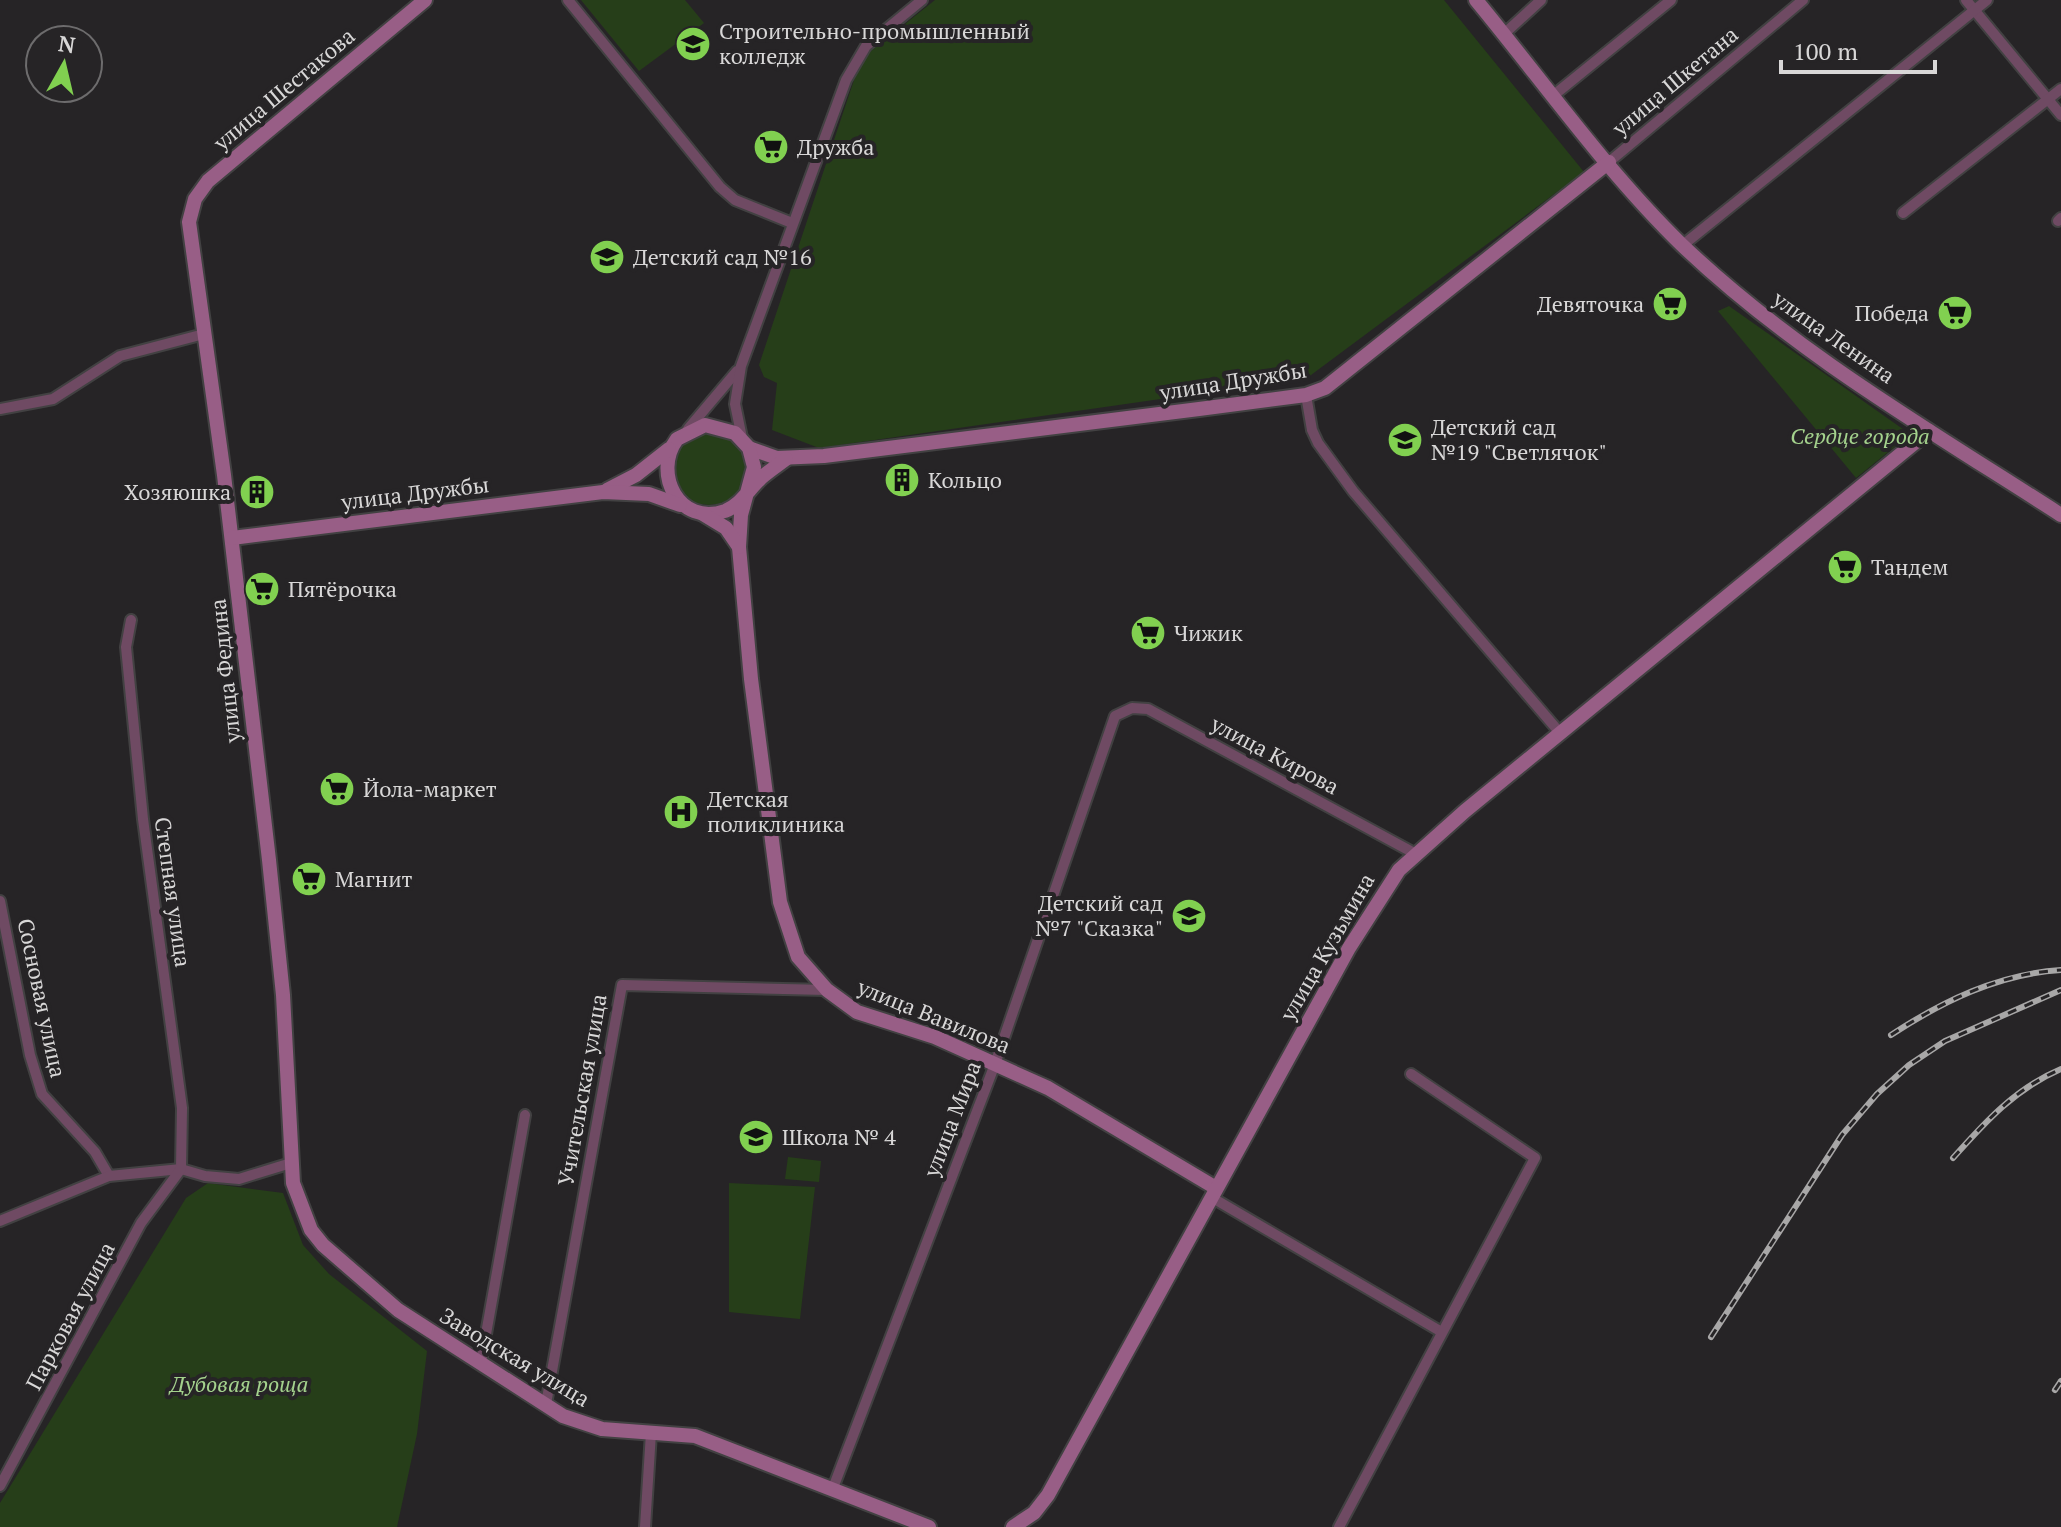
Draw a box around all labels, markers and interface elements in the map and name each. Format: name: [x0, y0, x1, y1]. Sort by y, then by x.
place label: Строительно-промышленный колледж: [719, 16, 1030, 70]
street label: улица Шкетана: [1605, 19, 1744, 142]
street label: улица Шестакова: [206, 21, 360, 157]
north arrow: [24, 24, 104, 104]
scale bar: [1781, 24, 1935, 74]
school or university icon: Строительно-промышленный колледж: [674, 25, 712, 63]
text: N: [57, 28, 77, 59]
text: 100 m: [1793, 35, 1858, 67]
supermarket icon: Дружба: [752, 128, 790, 166]
place label: Дружба: [797, 132, 874, 161]
school or university icon: Детский сад №16: [588, 238, 626, 276]
place label: Детский сад №16: [633, 242, 812, 271]
street label: улица Ленина: [1767, 283, 1901, 389]
supermarket icon: Девяточка: [1651, 285, 1689, 323]
place label: Девяточка: [1537, 289, 1644, 318]
supermarket icon: Победа: [1936, 294, 1974, 332]
place label: Победа: [1855, 298, 1929, 327]
street label: улица Дружбы: [1156, 355, 1309, 407]
place label: Детский сад №19 "Светлячок": [1431, 412, 1607, 466]
school or university icon: Детский сад №19 "Светлячок": [1386, 421, 1424, 459]
park label: Сердце города: [1790, 421, 1930, 450]
building icon: Кольцо: [883, 461, 921, 499]
place label: Кольцо: [928, 465, 1002, 494]
street label: улица Дружбы: [338, 469, 490, 516]
building icon: Хозяюшка: [238, 473, 276, 511]
place label: Хозяюшка: [124, 477, 231, 506]
supermarket icon: Тандем: [1826, 548, 1864, 586]
place label: Тандем: [1871, 552, 1948, 581]
supermarket icon: Пятёрочка: [243, 570, 281, 608]
place label: Пятёрочка: [288, 574, 397, 603]
street label: улица Федина: [203, 598, 247, 745]
supermarket icon: Чижик: [1129, 614, 1167, 652]
place label: Чижик: [1174, 618, 1243, 647]
street label: улица Кирова: [1205, 708, 1344, 800]
supermarket icon: Йола-маркет: [318, 770, 356, 808]
place label: Йола-маркет: [363, 774, 497, 803]
place label: Детская поликлиника: [707, 784, 845, 838]
hospital icon: Детская поликлиника: [662, 793, 700, 831]
street label: Степная улица: [149, 815, 198, 969]
supermarket icon: Магнит: [290, 860, 328, 898]
place label: Магнит: [335, 864, 413, 893]
street label: улица Кузьмина: [1272, 868, 1381, 1027]
place label: Детский сад №7 "Сказка": [1035, 888, 1163, 942]
school or university icon: Детский сад №7 "Сказка": [1170, 897, 1208, 935]
street label: Сосновая улица: [11, 916, 74, 1080]
street label: улица Вавилова: [852, 971, 1015, 1059]
street label: Учительская улица: [550, 992, 613, 1188]
street label: улица Мира: [916, 1057, 987, 1182]
school or university icon: Школа № 4: [737, 1118, 775, 1156]
place label: Школа № 4: [782, 1122, 896, 1151]
street label: Парковая улица: [18, 1237, 121, 1395]
street label: Заводская улица: [435, 1300, 596, 1413]
park label: Дубовая роща: [168, 1369, 308, 1398]

